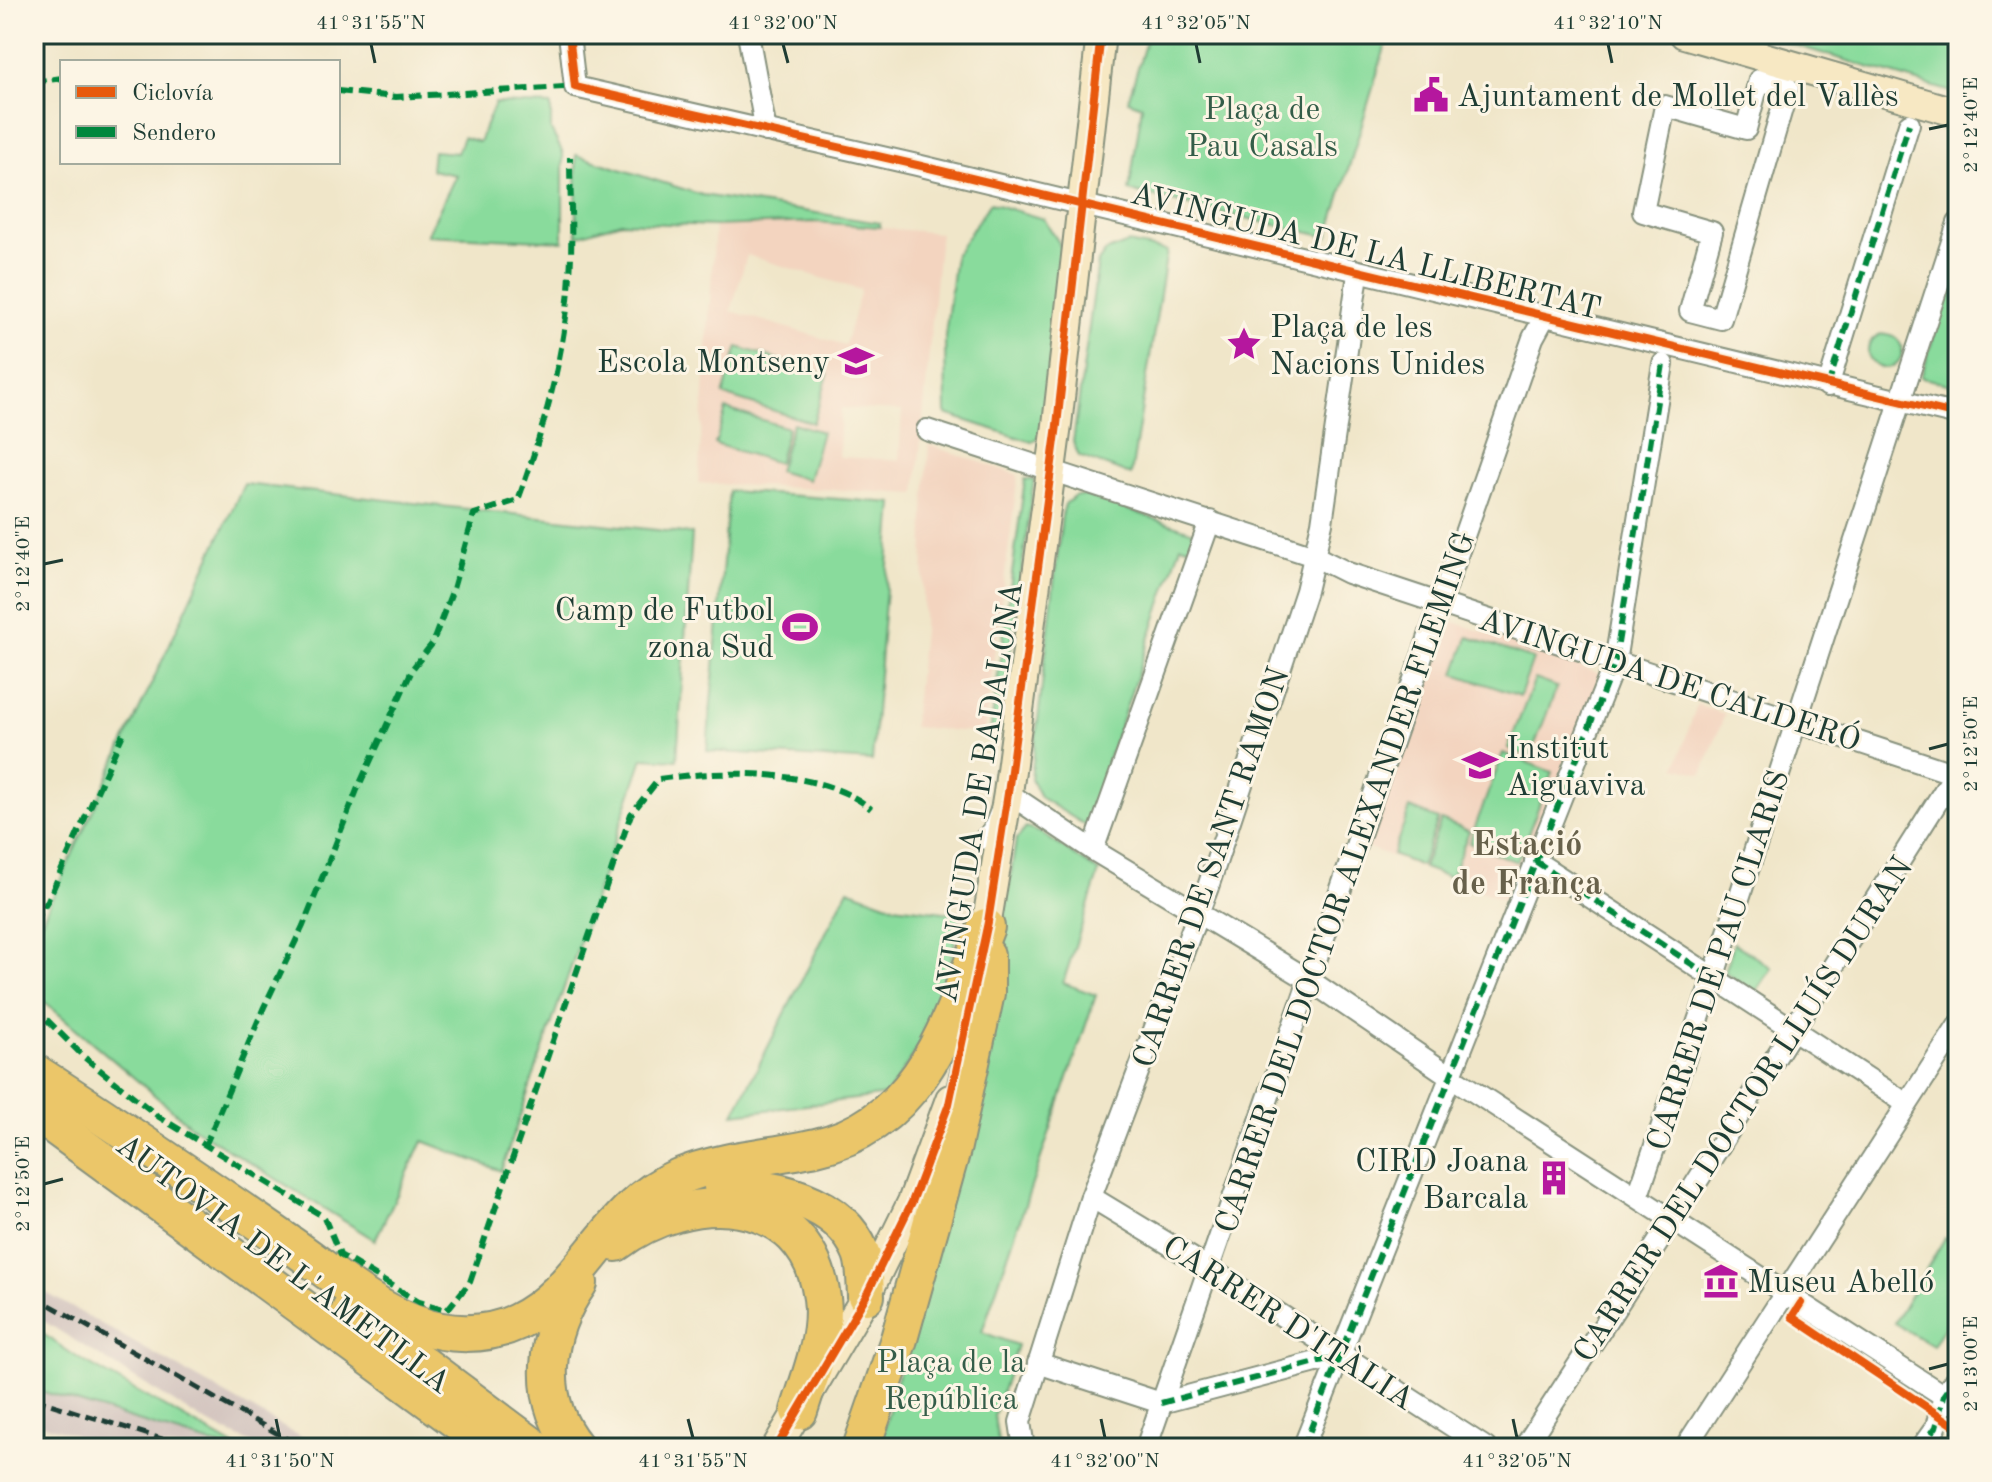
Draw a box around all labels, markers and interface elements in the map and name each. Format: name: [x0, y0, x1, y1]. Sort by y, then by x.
text: 41°31'55"N: [316, 14, 426, 34]
text: 41°32'00"N: [728, 14, 838, 34]
text: 41°32'05"N: [1141, 14, 1251, 34]
text: 41°32'10"N: [1553, 14, 1663, 34]
legend: [60, 60, 340, 164]
public building icon: Ajuntament de Mollet del Vallès: [1412, 76, 1450, 114]
text: 2°12'40"E: [1962, 77, 1982, 173]
text: Ciclovía: [132, 82, 214, 106]
place label: Ajuntament de Mollet del Vallès: [1457, 82, 1899, 114]
park label: Plaça de Pau Casals: [1186, 95, 1338, 164]
text: Sendero: [132, 122, 216, 146]
street label: AVINGUDA DE LA LLIBERTAT: [1127, 179, 1604, 327]
place label: Plaça de les Nacions Unides: [1270, 313, 1485, 382]
place icon: Plaça de les Nacions Unides: [1225, 325, 1263, 363]
school or university icon: Escola Montseny: [837, 342, 875, 380]
place label: Escola Montseny: [597, 348, 830, 380]
text: 2°12'40"E: [14, 516, 34, 612]
street label: CARRER DEL DOCTOR ALEXANDER FLEMING: [1211, 528, 1482, 1238]
street label: AVINGUDA DE BADALONA: [932, 580, 1030, 1005]
place label: Camp de Futbol zona Sud: [555, 596, 774, 665]
street label: AVINGUDA DE CALDERÓ: [1474, 599, 1866, 759]
sports icon: Camp de Futbol zona Sud: [781, 608, 819, 646]
street label: CARRER DE SANT RAMON: [1129, 664, 1297, 1072]
text: 2°12'50"E: [1962, 696, 1982, 792]
place label: Institut Aiguaviva: [1506, 734, 1646, 803]
school or university icon: Institut Aiguaviva: [1461, 746, 1499, 784]
street label: CARRER DE PAU CLARIS: [1643, 767, 1797, 1155]
district label: Estació de França: [1452, 829, 1602, 902]
street label: CARRER DEL DOCTOR LLUÍS DURAN: [1564, 849, 1920, 1369]
street label: AUTOVIA DE L'AMETLLA: [109, 1130, 455, 1401]
text: 2°12'50"E: [14, 1136, 34, 1232]
place label: CIRD Joana Barcala: [1355, 1147, 1528, 1216]
building icon: CIRD Joana Barcala: [1535, 1159, 1573, 1197]
street label: CARRER D'ITÀLIA: [1156, 1226, 1422, 1418]
museum icon: Museu Abelló: [1702, 1262, 1740, 1300]
place label: Museu Abelló: [1747, 1268, 1934, 1300]
text: 2°13'00"E: [1962, 1316, 1982, 1412]
park label: Plaça de la República: [876, 1348, 1026, 1417]
text: 41°31'50"N: [225, 1452, 335, 1472]
text: 41°31'55"N: [638, 1452, 748, 1472]
text: 41°32'00"N: [1050, 1452, 1160, 1472]
text: 41°32'05"N: [1462, 1452, 1572, 1472]

